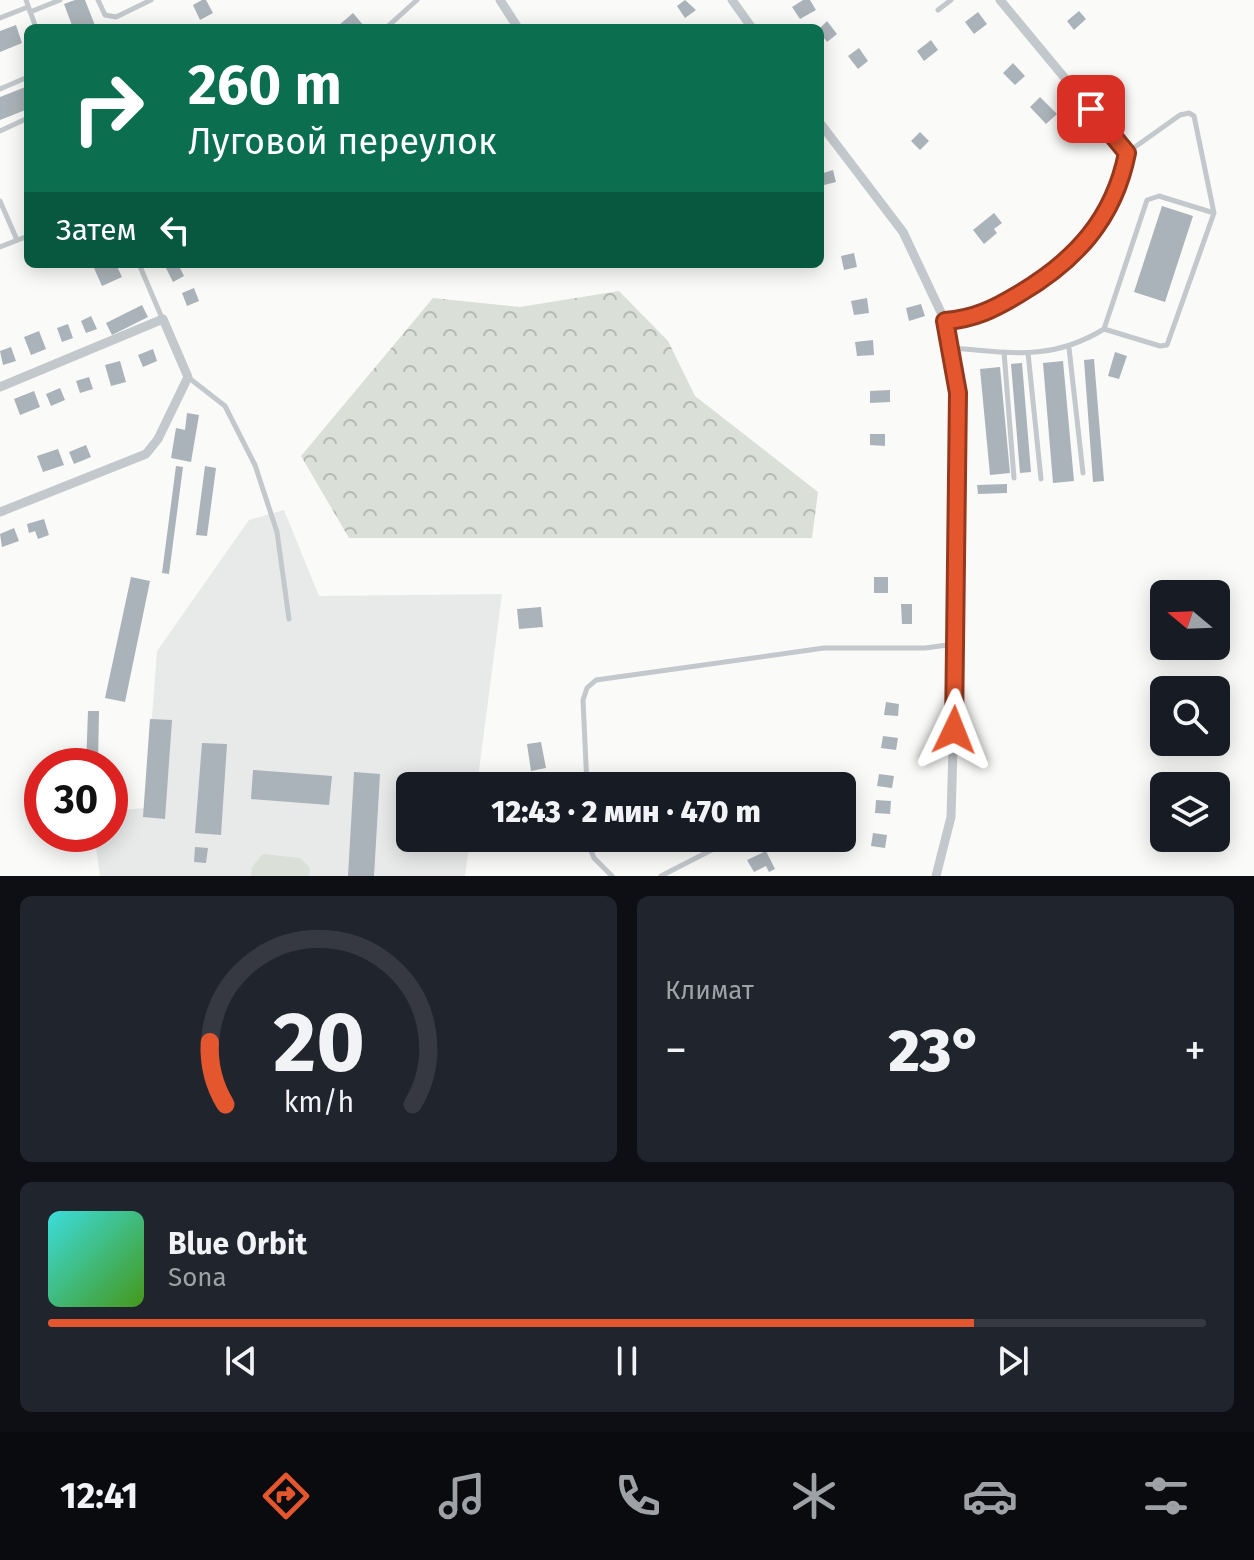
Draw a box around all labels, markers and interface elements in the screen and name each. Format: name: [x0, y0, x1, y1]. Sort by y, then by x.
text: 260 m: [188, 52, 342, 119]
icon: right: [56, 56, 160, 160]
pin: [1057, 75, 1125, 143]
icon: arrive: [1069, 87, 1113, 131]
text: Луговой переулок: [188, 120, 497, 164]
icon: left: [153, 208, 197, 252]
text: Затем: [56, 212, 137, 248]
north arrow: [1150, 580, 1230, 660]
map controls: [1150, 580, 1230, 852]
button: search: [1150, 676, 1230, 756]
position arrow: [912, 688, 996, 772]
speed limit sign: 30: [24, 748, 128, 852]
button: layers: [1150, 772, 1230, 852]
text: 12:43 · 2 мин · 470 m: [491, 794, 761, 830]
text: Климат: [665, 975, 754, 1006]
text: 20: [273, 993, 364, 1093]
text: 23°: [889, 1015, 982, 1087]
text: −: [665, 1024, 687, 1077]
text: +: [1184, 1024, 1206, 1077]
text: km/h: [283, 1085, 354, 1120]
text: Blue Orbit: [168, 1226, 307, 1262]
text: Sona: [168, 1262, 227, 1293]
icon: previous: [219, 1339, 263, 1383]
icon: pause: [605, 1339, 649, 1383]
icon: next: [991, 1339, 1035, 1383]
icon: directions: [258, 1468, 314, 1524]
icon: music: [434, 1468, 490, 1524]
icon: phone: [610, 1468, 666, 1524]
icon: climate: [786, 1468, 842, 1524]
icon: car: [962, 1468, 1018, 1524]
icon: filters: [1138, 1468, 1194, 1524]
text: 12:41: [60, 1474, 138, 1518]

